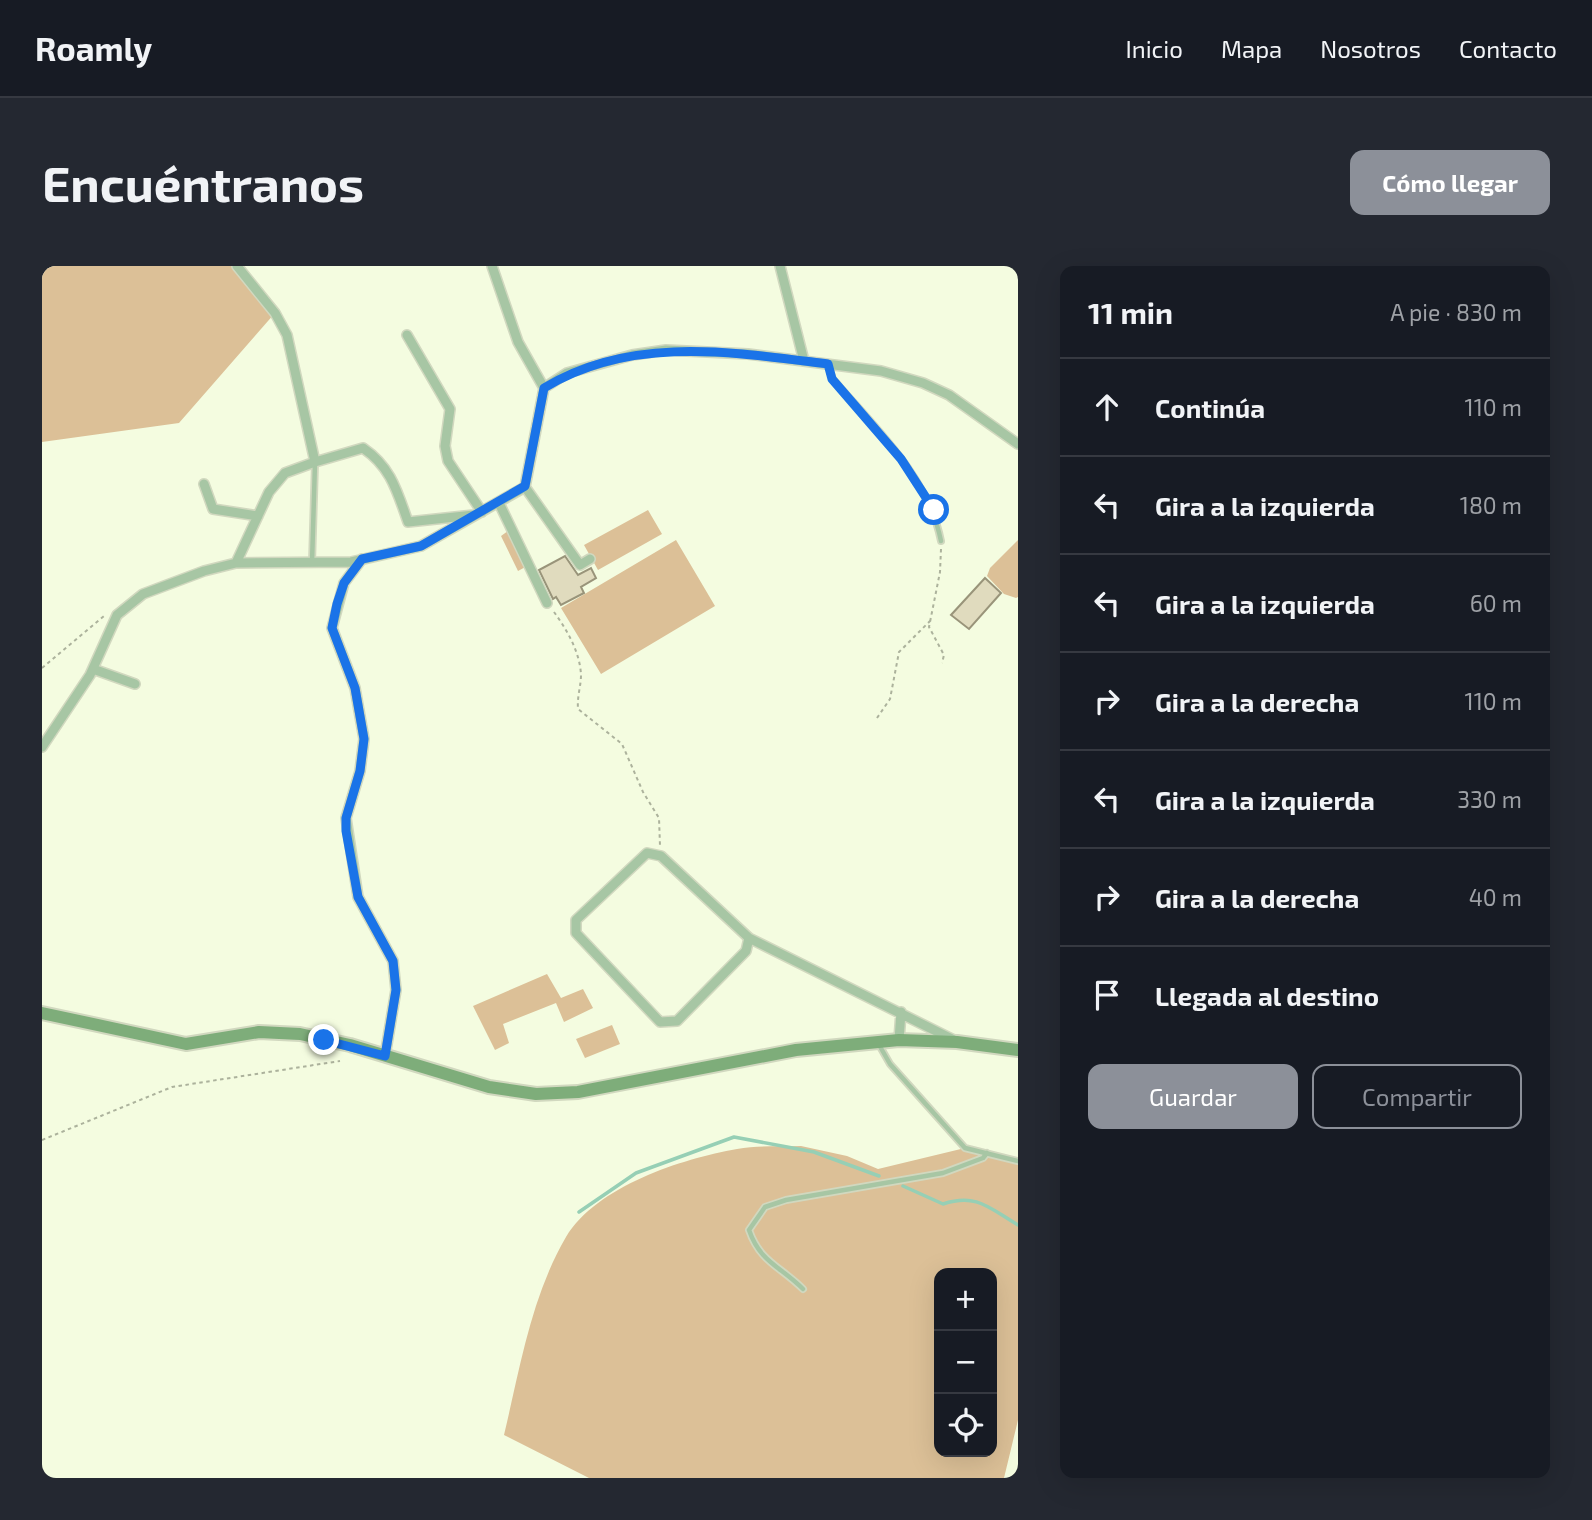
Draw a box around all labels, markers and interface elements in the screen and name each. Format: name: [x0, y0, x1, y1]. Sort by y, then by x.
text: Roamly: [35, 28, 152, 68]
text: Inicio: [1125, 34, 1183, 63]
text: Mapa: [1221, 34, 1282, 63]
text: Nosotros: [1320, 34, 1421, 63]
text: Contacto: [1459, 34, 1557, 63]
button: Cómo llegar: [1350, 150, 1550, 215]
text: Encuéntranos: [42, 153, 364, 212]
text: 11 min: [1088, 294, 1173, 330]
text: A pie · 830 m: [1390, 298, 1522, 326]
icon: ahead: [1088, 388, 1126, 426]
text: Continúa: [1155, 392, 1265, 423]
text: 110 m: [1465, 393, 1522, 421]
icon: left: [1088, 486, 1126, 524]
text: Gira a la izquierda: [1155, 490, 1375, 521]
text: 180 m: [1460, 491, 1522, 519]
route start: [918, 494, 949, 525]
icon: left: [1088, 584, 1126, 622]
text: Gira a la izquierda: [1155, 588, 1375, 619]
text: 60 m: [1470, 589, 1522, 617]
icon: right: [1088, 682, 1126, 720]
text: Gira a la derecha: [1155, 686, 1359, 717]
text: 110 m: [1465, 687, 1522, 715]
icon: left: [1088, 780, 1126, 818]
text: Gira a la izquierda: [1155, 784, 1375, 815]
text: 330 m: [1457, 785, 1522, 813]
icon: right: [1088, 878, 1126, 916]
text: Gira a la derecha: [1155, 882, 1359, 913]
text: 40 m: [1469, 883, 1522, 911]
icon: arrive: [1088, 976, 1126, 1014]
text: Llegada al destino: [1155, 980, 1379, 1011]
route end: [308, 1024, 339, 1055]
button: Guardar: [1088, 1064, 1298, 1129]
button: Compartir: [1312, 1064, 1522, 1129]
map controls: [934, 1268, 997, 1457]
button: +: [934, 1268, 997, 1331]
button: −: [934, 1331, 997, 1394]
button: locate: [934, 1394, 997, 1457]

